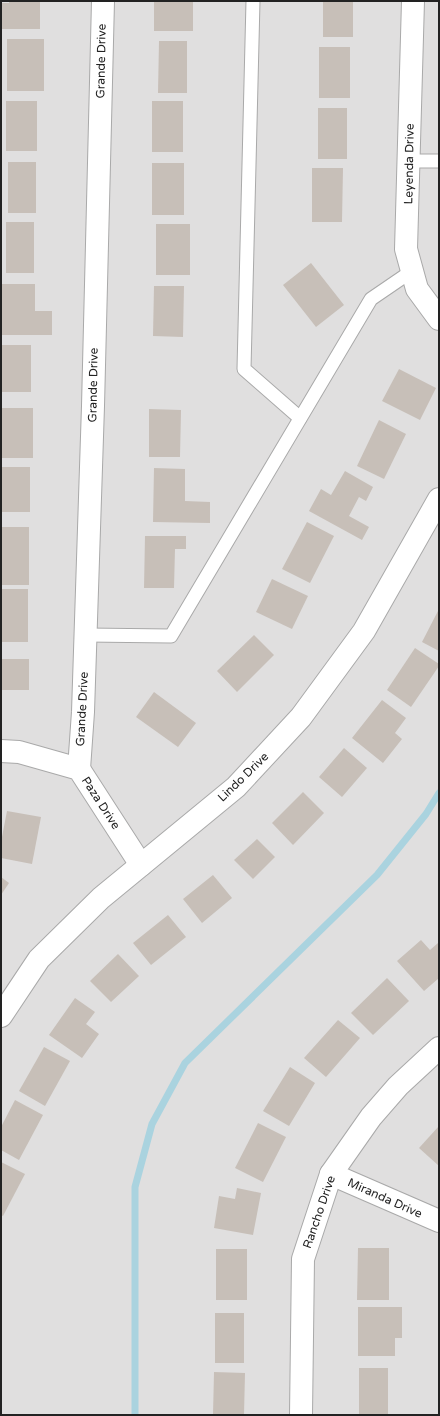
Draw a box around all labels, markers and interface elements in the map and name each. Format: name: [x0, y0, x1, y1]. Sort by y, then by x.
street label: Grande Drive: [93, 23, 109, 99]
street label: Leyenda Drive: [401, 123, 417, 205]
street label: Grande Drive: [85, 347, 101, 423]
street label: Grande Drive: [73, 671, 91, 747]
street label: Lindo Drive: [215, 749, 271, 805]
street label: Paza Drive: [79, 774, 123, 832]
street label: Rancho Drive: [300, 1173, 338, 1250]
street label: Miranda Drive: [346, 1175, 425, 1221]

